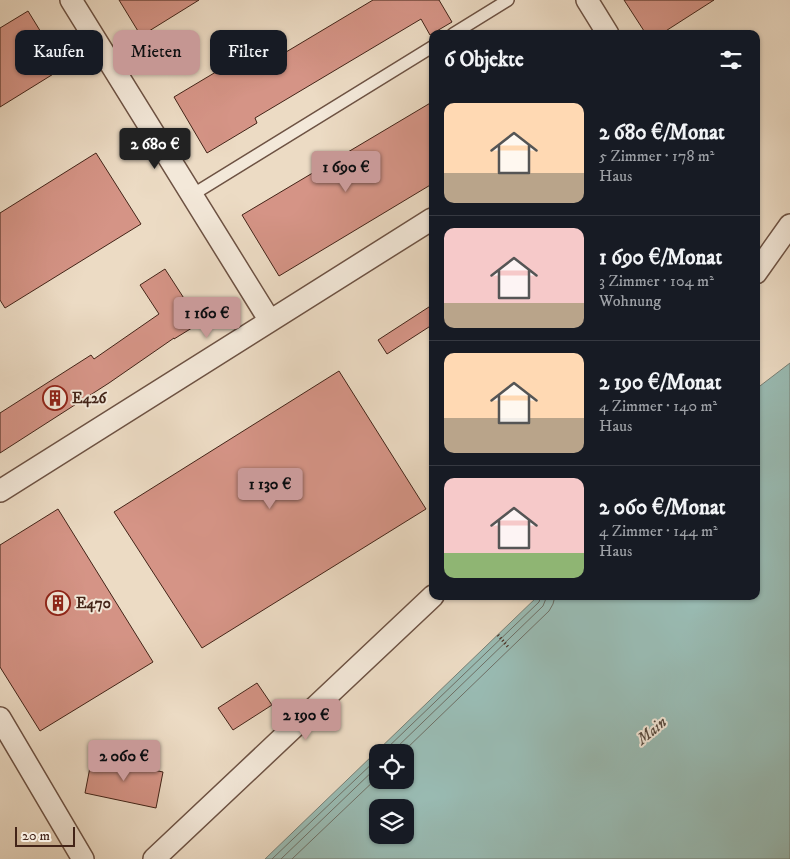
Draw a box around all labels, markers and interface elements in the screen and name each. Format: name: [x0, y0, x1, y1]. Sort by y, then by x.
chip: Kaufen: [15, 30, 103, 75]
chip: Mieten: [113, 30, 200, 75]
chip: Filter: [210, 30, 287, 75]
icon: filters: [717, 46, 745, 74]
text: 6 Objekte: [444, 47, 524, 73]
text: 2 680 €/Monat: [599, 120, 725, 146]
icon: home: [484, 123, 544, 183]
pin: 2 680 €: [109, 128, 201, 170]
text: 2 680 €: [130, 134, 180, 154]
text: 5 Zimmer · 178 m²: [599, 146, 715, 166]
pin: 1 690 €: [300, 150, 392, 193]
text: 1 690 €: [322, 157, 370, 177]
text: Haus: [599, 166, 632, 186]
text: 1 690 €/Monat: [599, 245, 722, 271]
icon: home: [484, 248, 544, 308]
text: 3 Zimmer · 104 m²: [599, 271, 714, 291]
text: Wohnung: [599, 291, 661, 311]
pin: 1 160 €: [161, 296, 253, 339]
text: 1 160 €: [185, 303, 229, 323]
text: 2 190 €/Monat: [599, 370, 721, 396]
icon: home: [484, 373, 544, 433]
building icon: E426: [42, 385, 68, 411]
place label: E426: [72, 389, 108, 408]
text: 4 Zimmer · 140 m²: [599, 396, 717, 416]
text: Haus: [599, 416, 632, 436]
pin: 1 130 €: [224, 468, 316, 510]
text: 1 130 €: [249, 474, 291, 494]
text: 2 060 €/Monat: [599, 495, 726, 521]
icon: home: [484, 498, 544, 558]
text: 4 Zimmer · 144 m²: [599, 521, 718, 541]
text: Haus: [599, 541, 632, 561]
building icon: E470: [45, 590, 71, 616]
place label: E470: [76, 594, 111, 613]
pin: 2 190 €: [260, 698, 352, 741]
text: 2 190 €: [283, 705, 329, 725]
water label: Main: [632, 712, 671, 750]
pin: 2 060 €: [78, 740, 170, 782]
map controls: [369, 744, 414, 844]
button: locate: [369, 744, 414, 789]
text: 2 060 €: [99, 746, 149, 766]
button: layers: [369, 799, 414, 844]
scale bar: [15, 824, 75, 847]
text: 20 m: [22, 827, 50, 845]

